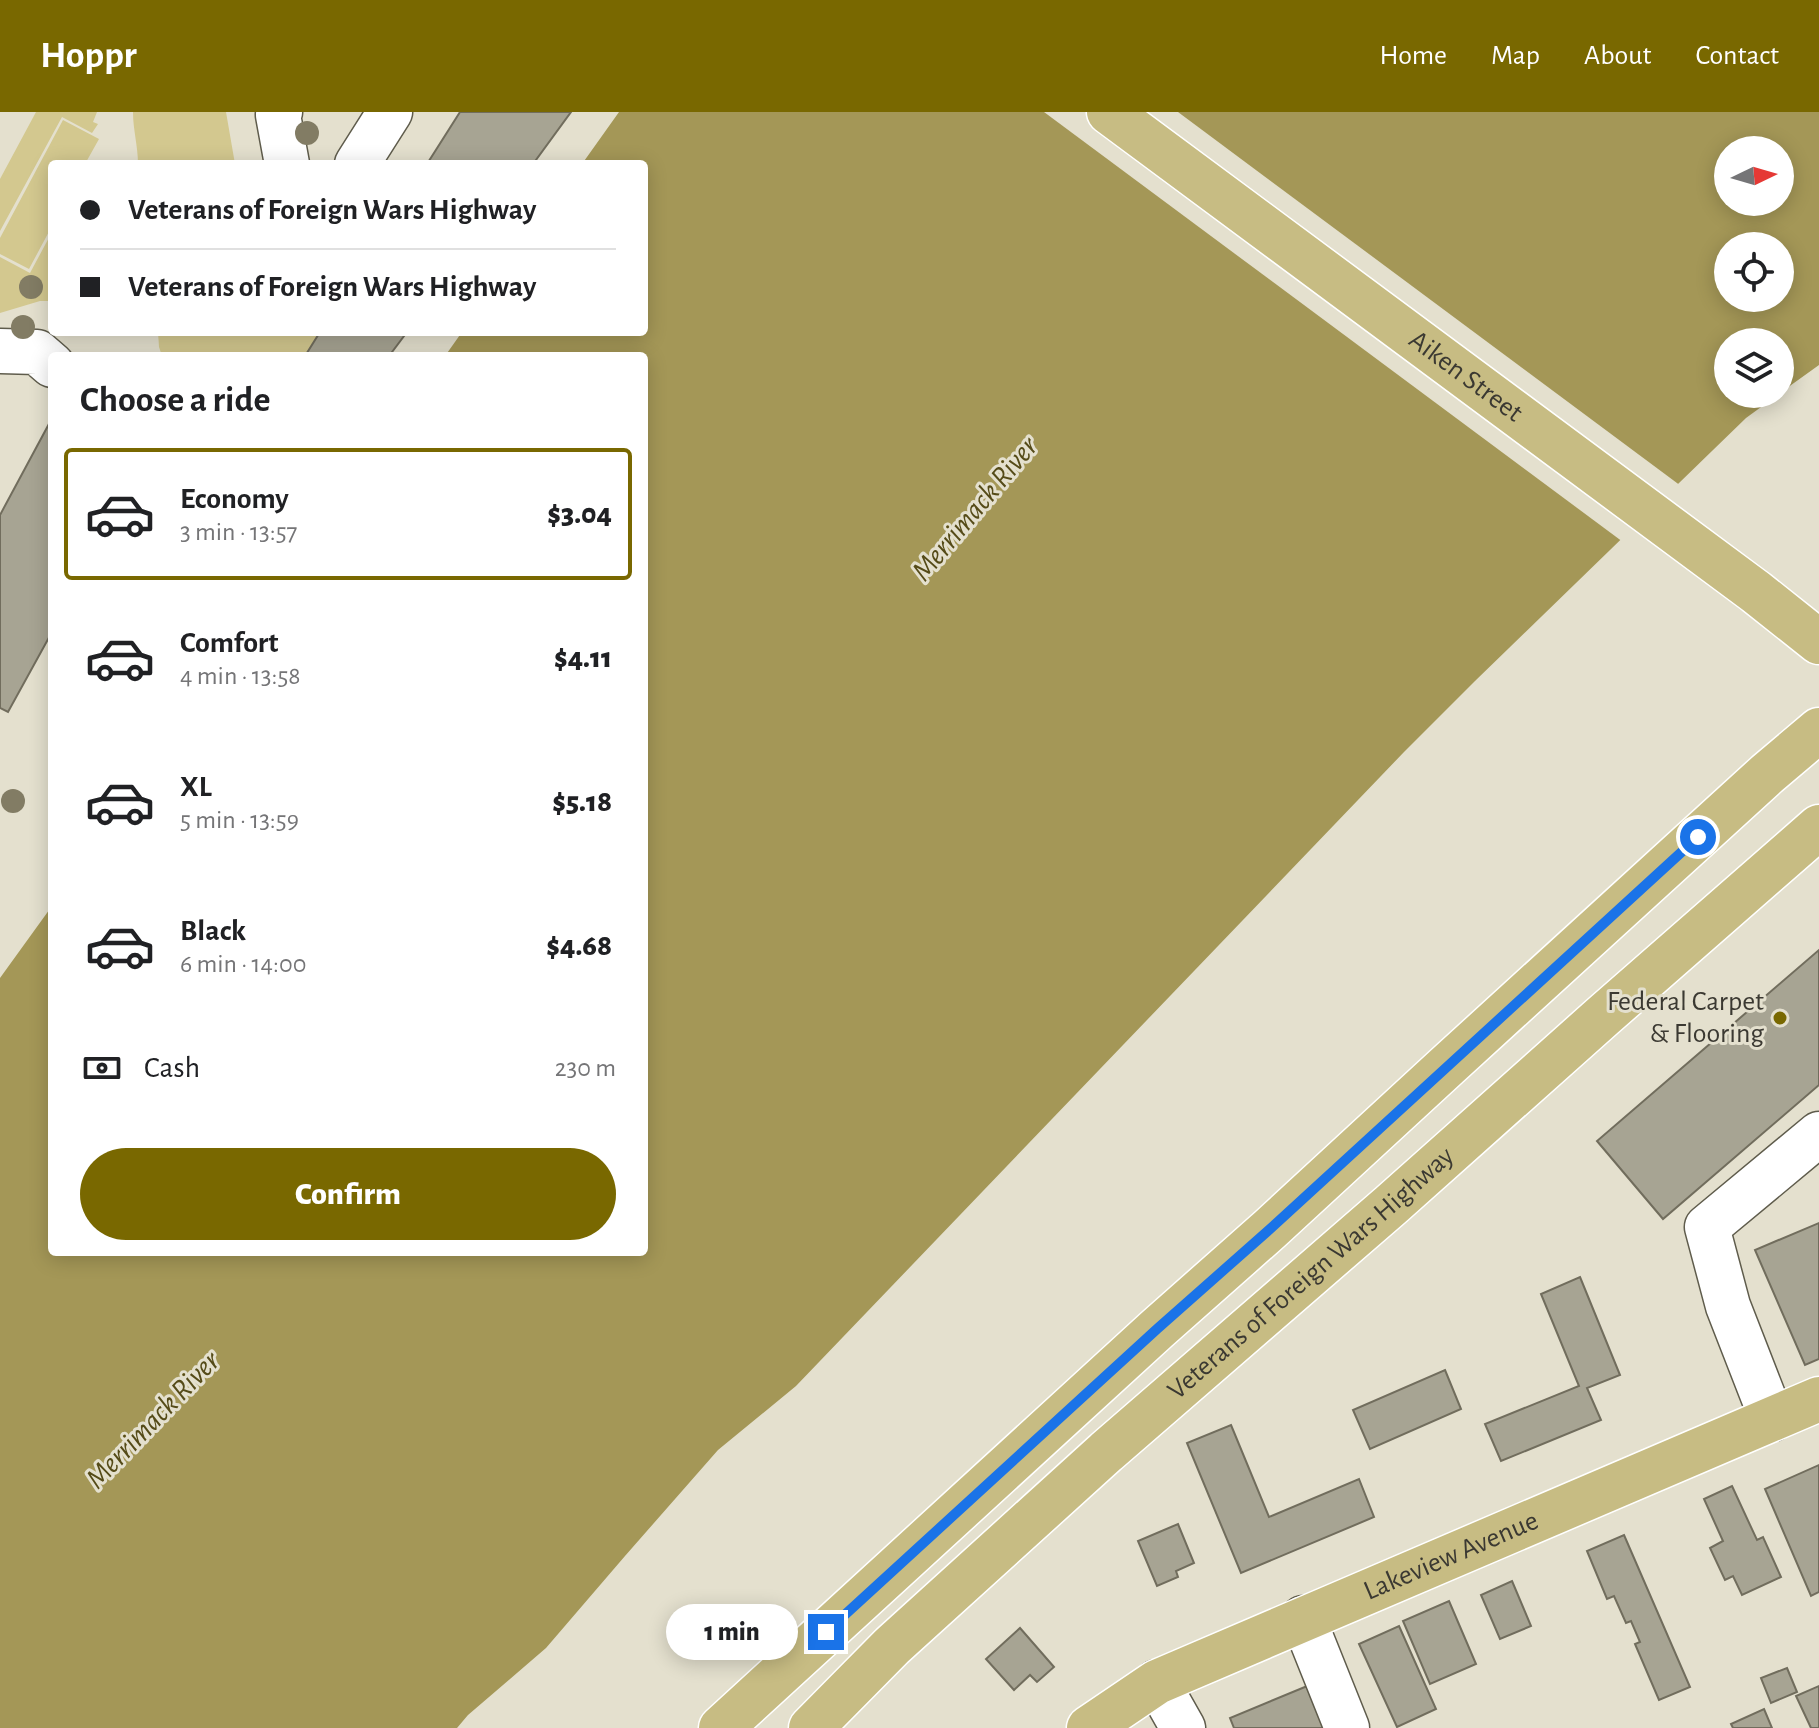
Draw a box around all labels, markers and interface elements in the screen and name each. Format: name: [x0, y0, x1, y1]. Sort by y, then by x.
text: Hoppr: [40, 37, 137, 75]
text: Home: [1380, 42, 1447, 70]
text: Map: [1491, 42, 1540, 70]
text: About: [1584, 42, 1652, 70]
text: Contact: [1696, 42, 1779, 70]
north arrow: [1714, 136, 1794, 216]
map controls: [1714, 136, 1794, 408]
text: Veterans of Foreign Wars Highway: [128, 195, 536, 225]
button: locate: [1714, 232, 1794, 312]
text: Veterans of Foreign Wars Highway: [128, 272, 536, 302]
street label: Aiken Street: [1404, 326, 1527, 428]
button: layers: [1714, 328, 1794, 408]
text: Choose a ride: [80, 382, 270, 418]
water label: Merrimack River: [906, 430, 1044, 587]
icon: car: [84, 478, 156, 550]
text: Economy: [180, 484, 289, 514]
text: $3.04: [547, 499, 612, 529]
text: 3 min · 13:57: [180, 519, 297, 545]
icon: car: [84, 622, 156, 694]
text: Comfort: [180, 628, 279, 658]
text: $4.11: [554, 643, 612, 673]
text: 4 min · 13:58: [180, 663, 301, 689]
icon: car: [84, 766, 156, 838]
text: XL: [180, 772, 212, 802]
text: $5.18: [552, 787, 612, 817]
text: 5 min · 13:59: [180, 807, 299, 833]
route start: [1680, 819, 1716, 855]
icon: car: [84, 910, 156, 982]
text: Black: [180, 916, 246, 946]
text: $4.68: [546, 931, 612, 961]
text: 6 min · 14:00: [180, 951, 306, 977]
place label: Federal Carpet & Flooring: [1607, 988, 1764, 1048]
marker: Federal Carpet & Flooring: [1771, 1009, 1789, 1027]
icon: cash: [80, 1046, 124, 1090]
text: Cash: [144, 1053, 200, 1083]
text: 230 m: [555, 1055, 616, 1081]
street label: Veterans of Foreign Wars Highway: [1163, 1142, 1460, 1405]
button: Confirm: [80, 1148, 616, 1240]
water label: Merrimack River: [81, 1345, 226, 1494]
street label: Lakeview Avenue: [1360, 1507, 1542, 1606]
callout: 1 min: [666, 1604, 798, 1660]
route end: [808, 1614, 844, 1650]
text: 1 min: [704, 1619, 760, 1645]

